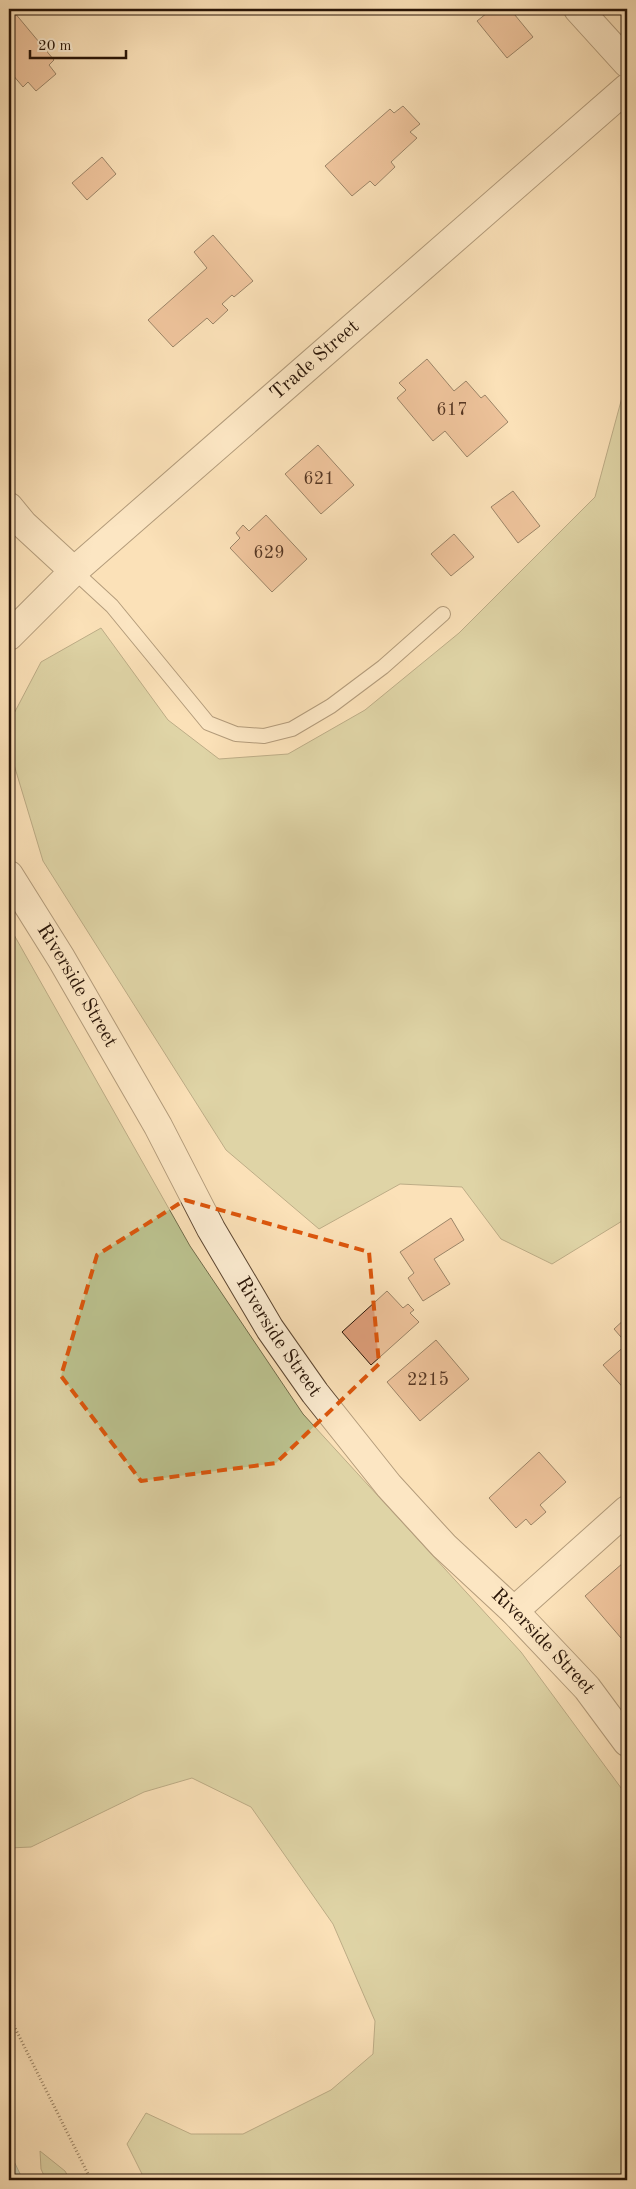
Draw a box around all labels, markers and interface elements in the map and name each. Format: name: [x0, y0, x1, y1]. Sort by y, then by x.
scale bar: [30, 28, 126, 60]
text: 20 m: [38, 39, 72, 54]
street label: Trade Street: [267, 317, 363, 404]
house number: 617: [436, 401, 468, 419]
house number: 621: [303, 470, 335, 488]
house number: 629: [253, 544, 285, 562]
street label: Riverside Street: [33, 921, 120, 1051]
street label: Riverside Street: [232, 1274, 325, 1401]
house number: 2215: [407, 1371, 449, 1389]
street label: Riverside Street: [487, 1585, 598, 1698]

